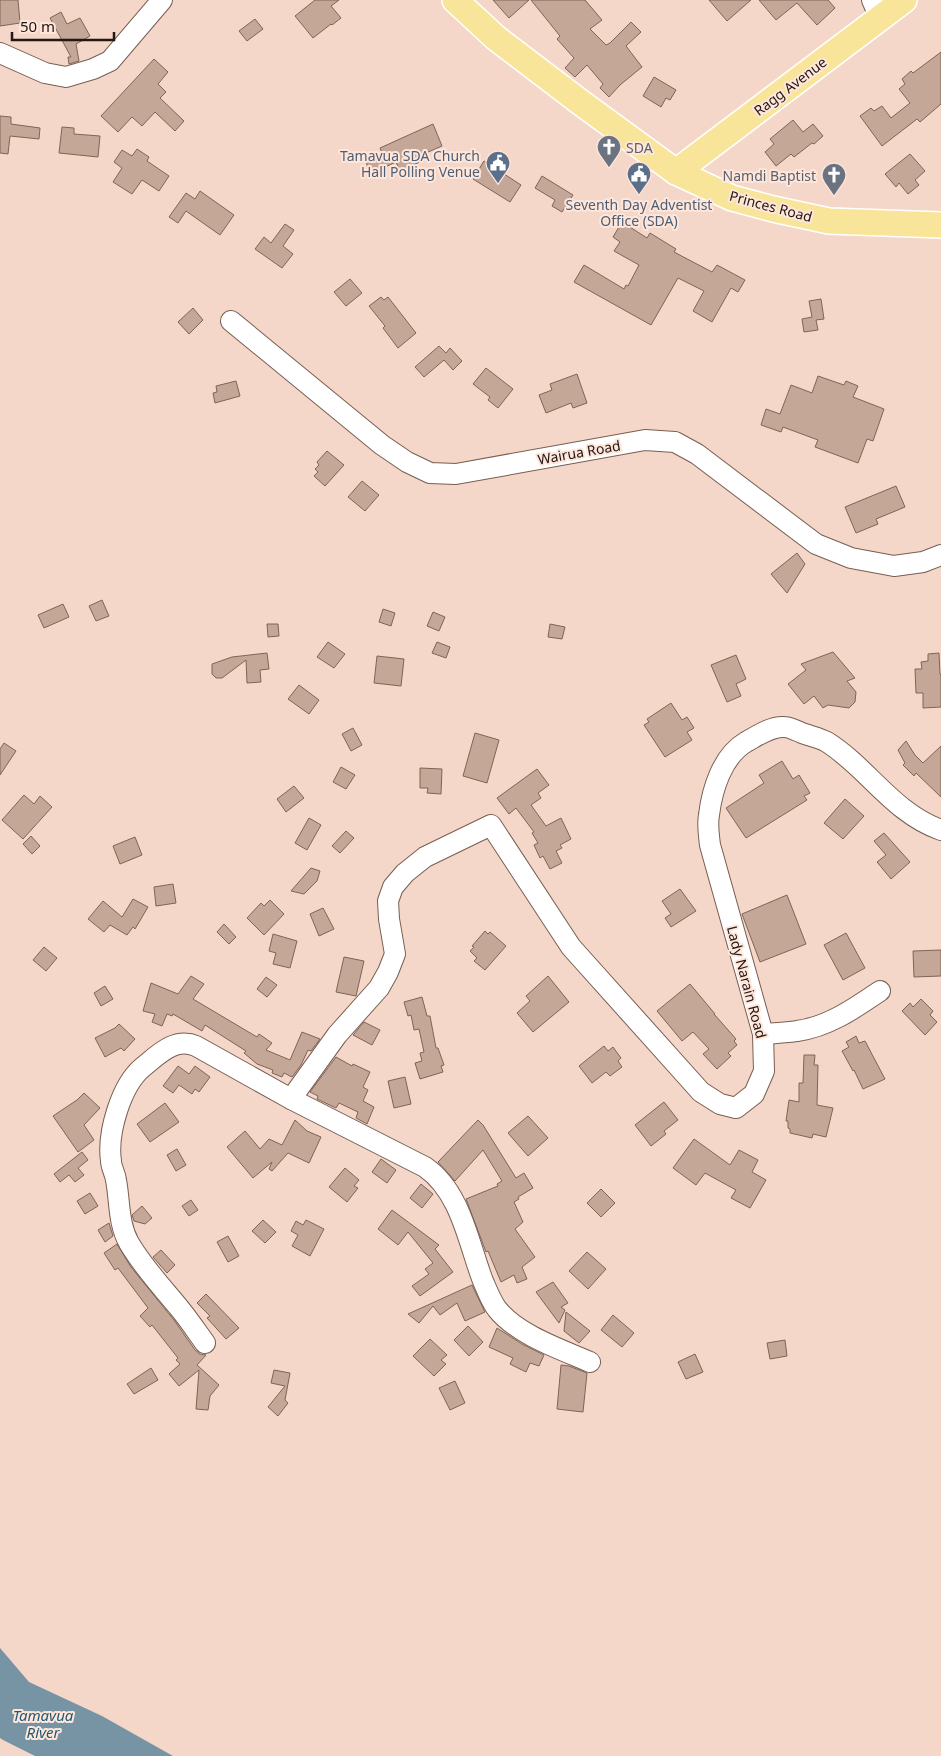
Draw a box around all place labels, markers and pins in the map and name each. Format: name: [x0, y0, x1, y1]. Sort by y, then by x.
church icon: SDA: [596, 134, 622, 168]
place label: SDA: [626, 138, 653, 157]
place label: Tamavua SDA Church Hall Polling Venue: [340, 146, 480, 181]
public building icon: Tamavua SDA Church Hall Polling Venue: [485, 150, 511, 184]
public building icon: Seventh Day Adventist Office (SDA): [626, 161, 652, 195]
church icon: Namdi Baptist: [821, 162, 847, 196]
place label: Namdi Baptist: [723, 166, 816, 185]
place label: Seventh Day Adventist Office (SDA): [566, 195, 712, 230]

